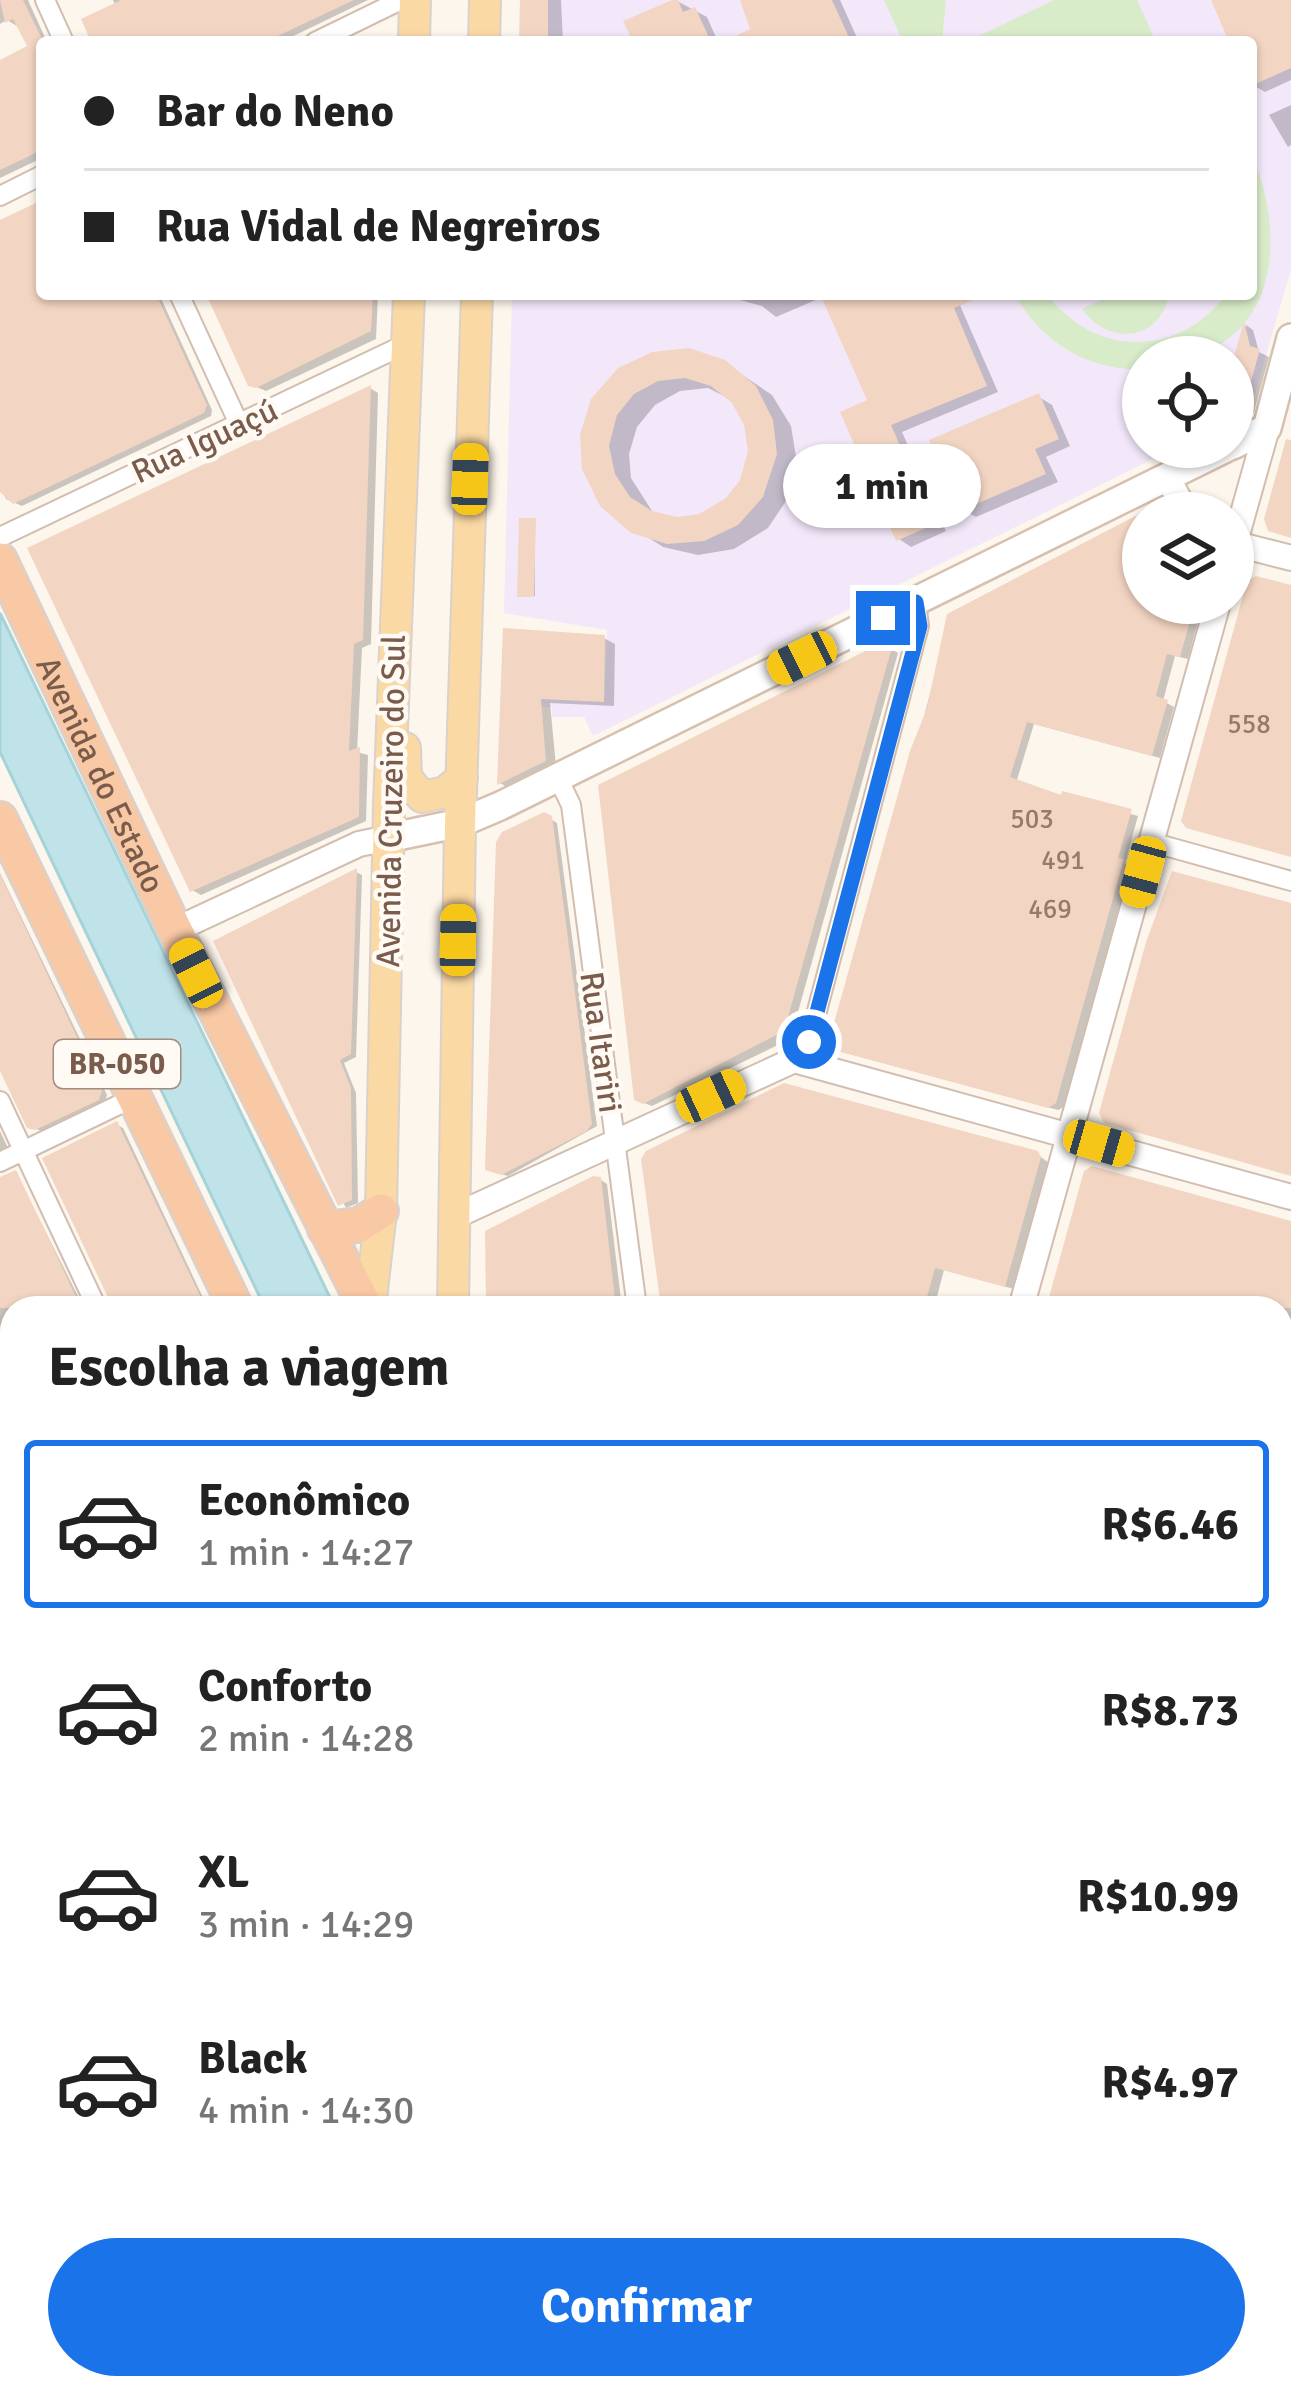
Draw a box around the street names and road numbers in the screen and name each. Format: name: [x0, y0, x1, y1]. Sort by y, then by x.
street label: Rua Iguaçú: [125, 390, 284, 493]
street label: Avenida Cruzeiro do Sul: [368, 634, 415, 968]
street label: Avenida do Estado: [26, 650, 173, 900]
street label: Rua Itariri: [570, 969, 631, 1116]
road number: BR-050: [54, 1040, 180, 1088]

